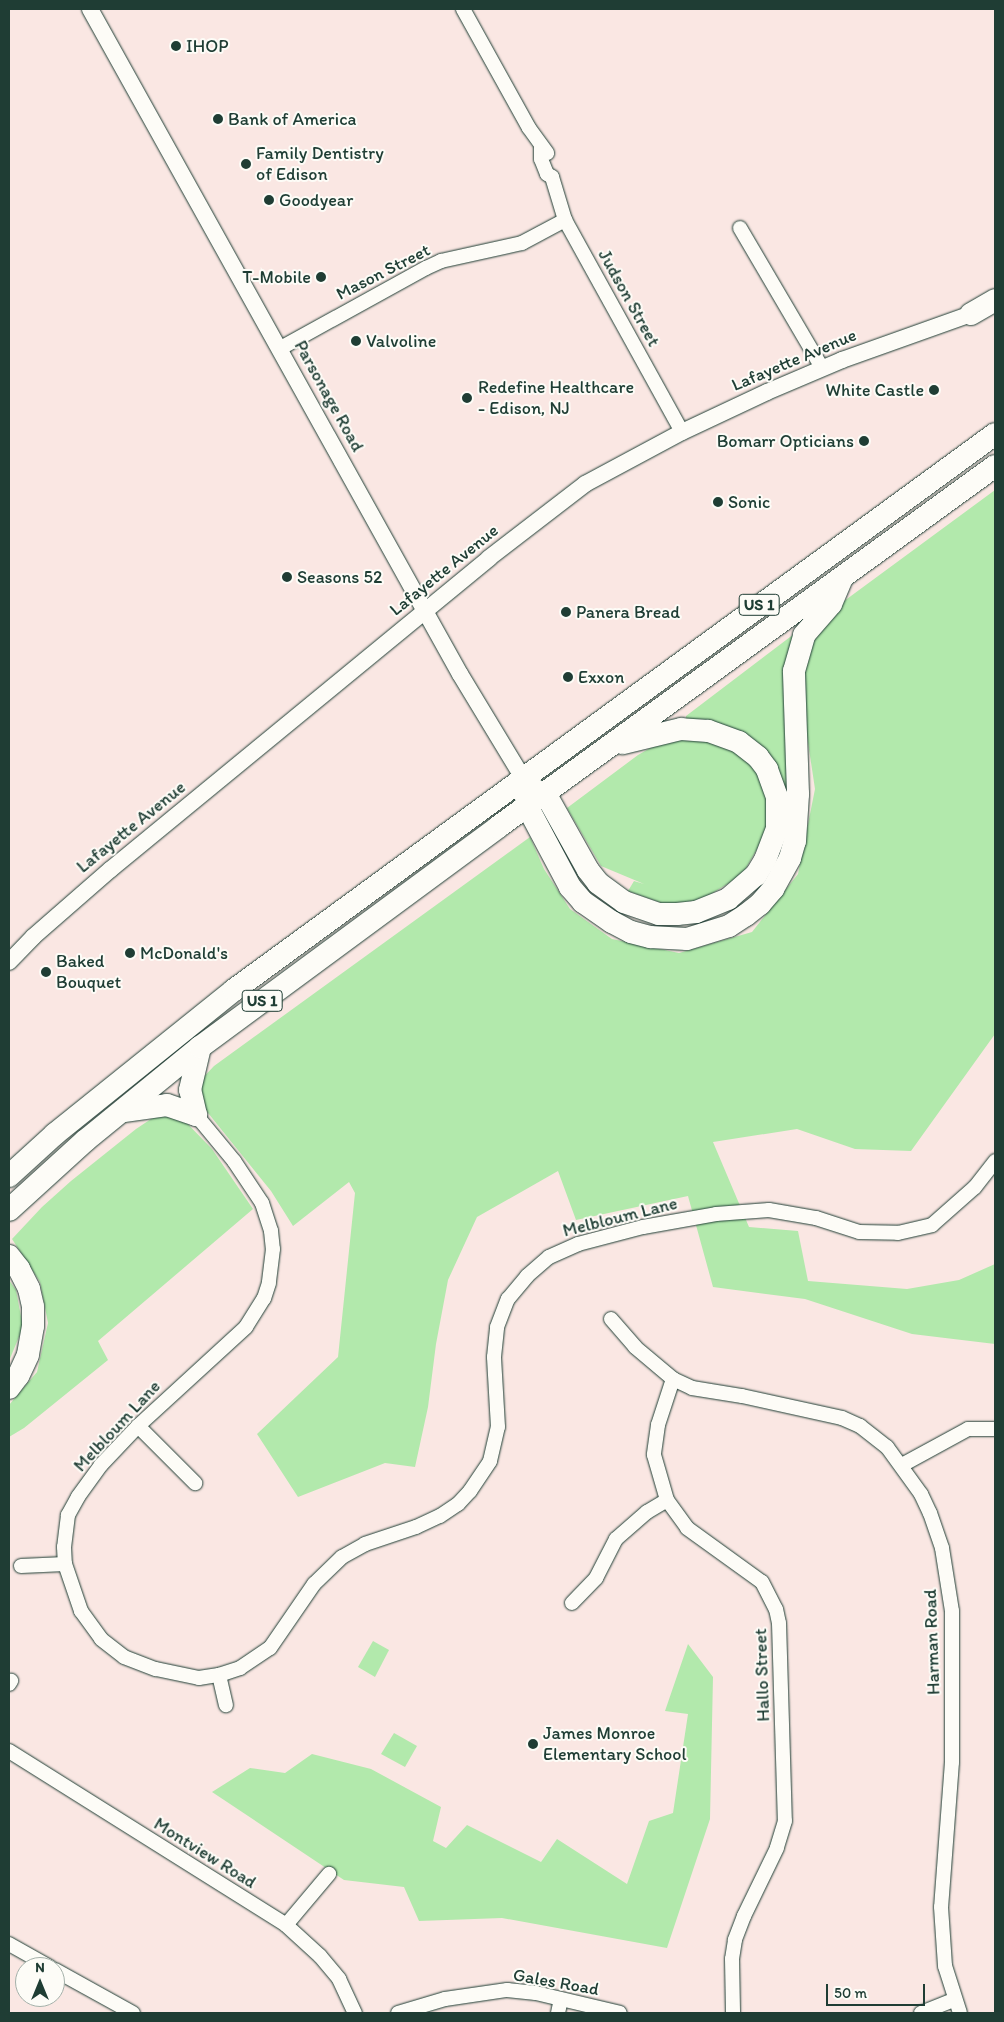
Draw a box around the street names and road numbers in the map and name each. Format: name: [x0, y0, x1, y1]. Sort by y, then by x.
street label: Mason Street: [333, 239, 433, 305]
street label: Judson Street: [593, 246, 665, 350]
street label: Lafayette Avenue: [729, 324, 859, 396]
street label: Parsonage Road: [290, 337, 368, 455]
street label: Lafayette Avenue: [386, 520, 502, 620]
road number: US 1: [738, 592, 780, 618]
street label: Lafayette Avenue: [73, 777, 189, 877]
road number: US 1: [241, 988, 283, 1014]
street label: Melbloum Lane: [560, 1192, 680, 1242]
street label: Melbloum Lane: [69, 1376, 165, 1476]
street label: Harman Road: [919, 1589, 945, 1695]
street label: Hallo Street: [750, 1628, 774, 1722]
street label: Montview Road: [150, 1813, 260, 1893]
street label: Gales Road: [512, 1964, 600, 2000]

